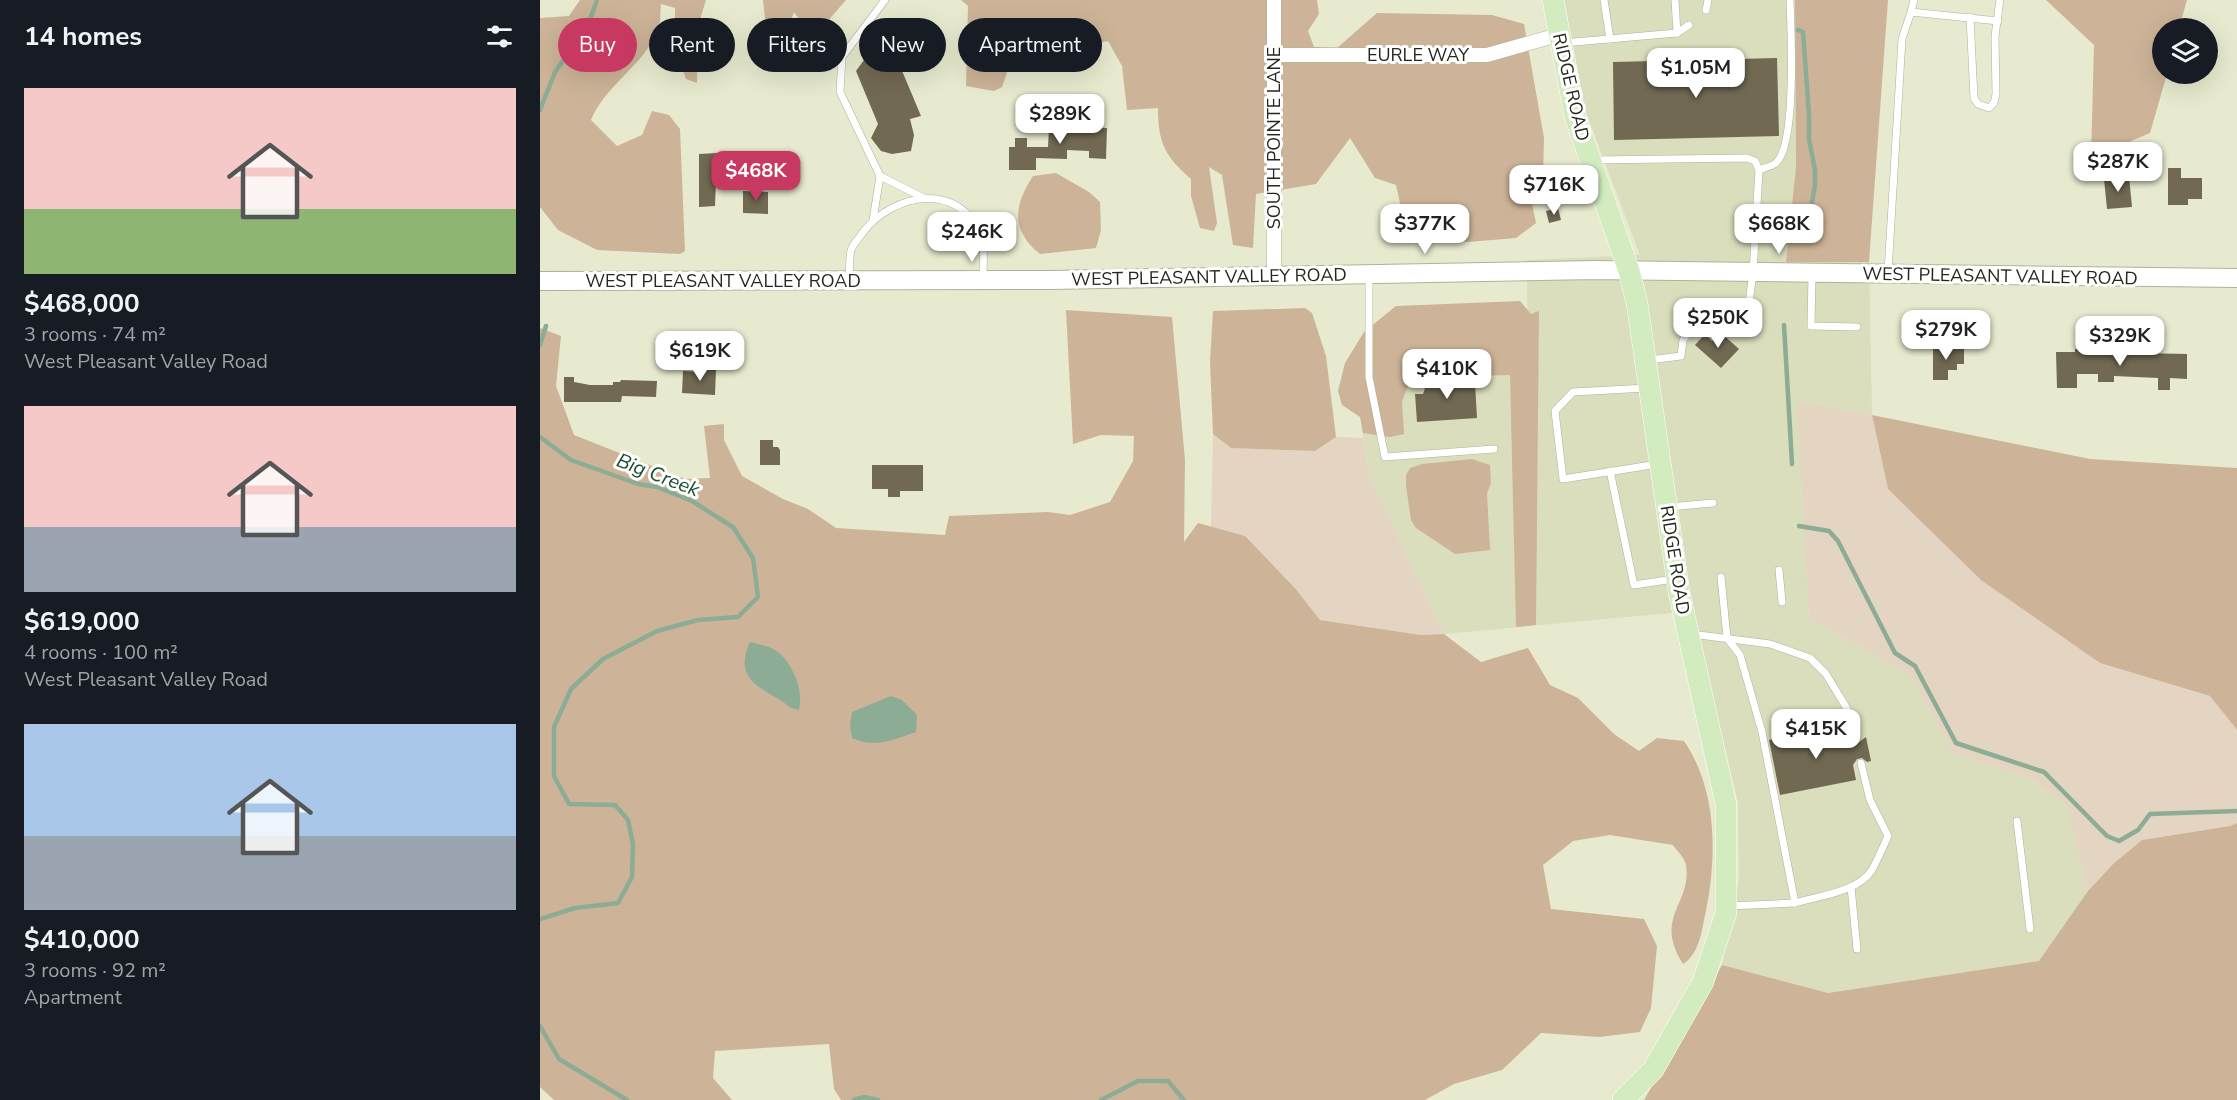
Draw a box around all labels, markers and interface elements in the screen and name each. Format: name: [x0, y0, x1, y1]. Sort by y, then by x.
chip: Buy: [558, 18, 637, 72]
chip: Rent: [649, 18, 735, 72]
chip: Filters: [747, 18, 847, 72]
chip: New: [859, 18, 946, 72]
chip: Apartment: [958, 18, 1102, 72]
map controls: [2152, 18, 2218, 84]
button: layers: [2152, 18, 2218, 84]
text: 14 homes: [24, 19, 142, 54]
icon: filters: [483, 20, 516, 53]
street label: RIDGE ROAD: [1547, 31, 1595, 143]
street label: EURLE WAY: [1367, 43, 1469, 67]
street label: SOUTH POINTE LANE: [1262, 47, 1286, 229]
pin: $1.05M: [1647, 48, 1745, 99]
text: $1.05M: [1661, 54, 1731, 81]
pin: $289K: [1018, 94, 1102, 145]
text: $289K: [1029, 100, 1091, 127]
icon: home: [216, 127, 324, 235]
pin: $287K: [2076, 142, 2160, 193]
text: $287K: [2087, 148, 2149, 175]
pin: $468K: [714, 151, 798, 202]
text: $468K: [725, 157, 787, 184]
pin: $716K: [1512, 165, 1596, 216]
text: $716K: [1523, 171, 1585, 198]
pin: $377K: [1383, 204, 1467, 255]
pin: $668K: [1737, 204, 1821, 255]
text: $377K: [1394, 210, 1456, 237]
text: $668K: [1748, 210, 1810, 237]
pin: $246K: [930, 212, 1014, 263]
text: $246K: [941, 218, 1003, 245]
street label: WEST PLEASANT VALLEY ROAD: [1862, 262, 2138, 290]
street label: WEST PLEASANT VALLEY ROAD: [1071, 263, 1347, 291]
street label: WEST PLEASANT VALLEY ROAD: [585, 269, 861, 293]
text: $468,000: [24, 286, 140, 321]
pin: $250K: [1676, 298, 1760, 349]
text: $250K: [1687, 304, 1749, 331]
pin: $279K: [1904, 310, 1988, 361]
text: $279K: [1915, 316, 1977, 343]
pin: $329K: [2078, 316, 2162, 367]
text: 3 rooms · 74 m²: [24, 321, 166, 348]
text: $329K: [2089, 322, 2151, 349]
pin: $619K: [658, 331, 742, 382]
text: $619K: [669, 337, 731, 364]
text: West Pleasant Valley Road: [24, 348, 268, 375]
pin: $410K: [1405, 349, 1489, 400]
text: $410K: [1416, 355, 1478, 382]
icon: home: [216, 445, 324, 553]
water label: Big Creek: [613, 447, 704, 504]
street label: RIDGE ROAD: [1655, 504, 1695, 616]
text: $619,000: [24, 604, 140, 639]
text: 4 rooms · 100 m²: [24, 639, 178, 666]
text: West Pleasant Valley Road: [24, 666, 268, 693]
pin: $415K: [1774, 709, 1858, 760]
text: $415K: [1785, 715, 1847, 742]
icon: home: [216, 763, 324, 871]
text: $410,000: [24, 922, 140, 957]
text: 3 rooms · 92 m²: [24, 957, 166, 984]
text: Apartment: [24, 984, 122, 1011]

